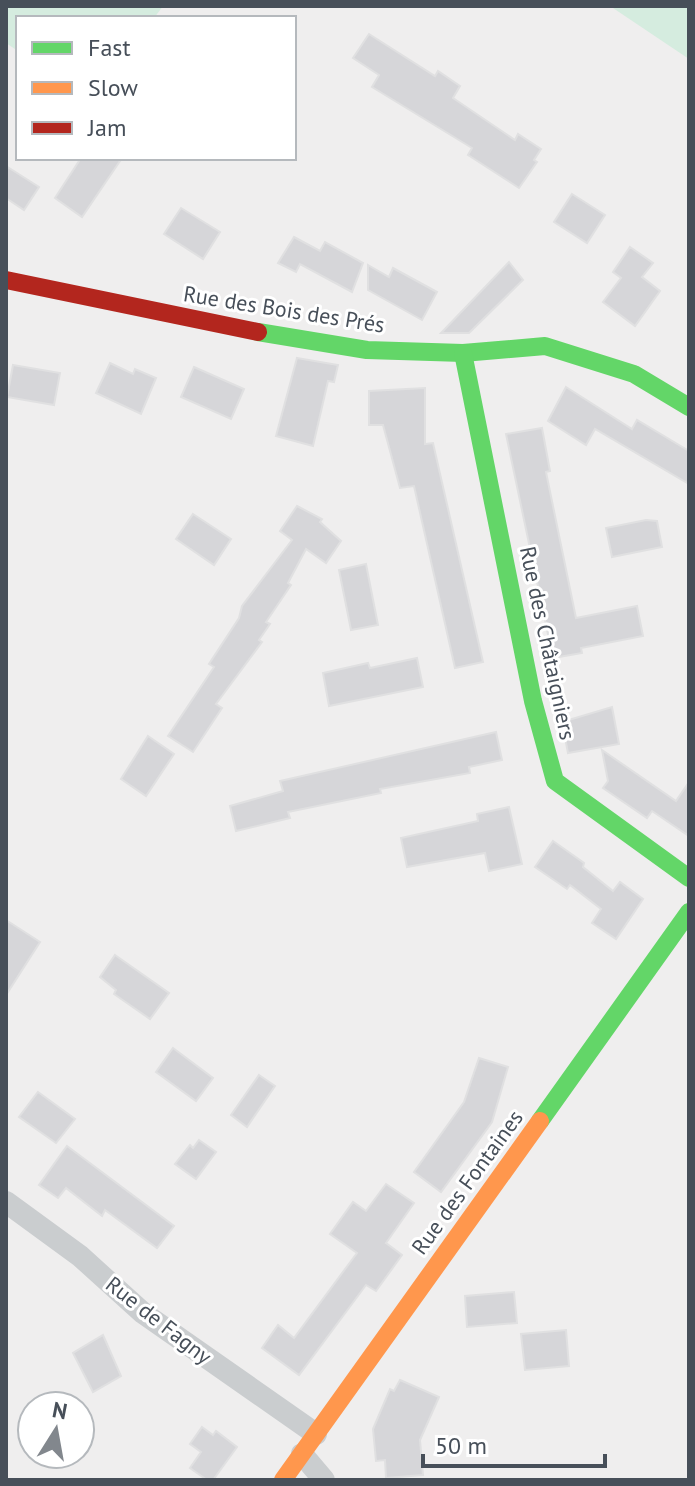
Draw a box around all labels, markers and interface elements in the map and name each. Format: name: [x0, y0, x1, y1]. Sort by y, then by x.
legend: [16, 16, 296, 160]
text: Fast: [88, 32, 131, 63]
text: Slow: [88, 72, 138, 103]
text: Jam: [87, 112, 126, 143]
street label: Rue des Bois des Prés: [181, 279, 387, 339]
street label: Rue des Châtaigniers: [514, 544, 582, 742]
street label: Rue des Fontaines: [405, 1104, 529, 1260]
street label: Rue de Fagny: [100, 1270, 218, 1371]
north arrow: [16, 1390, 96, 1470]
text: N: [50, 1395, 70, 1425]
scale bar: [423, 1418, 605, 1468]
text: 50 m: [435, 1430, 487, 1461]

